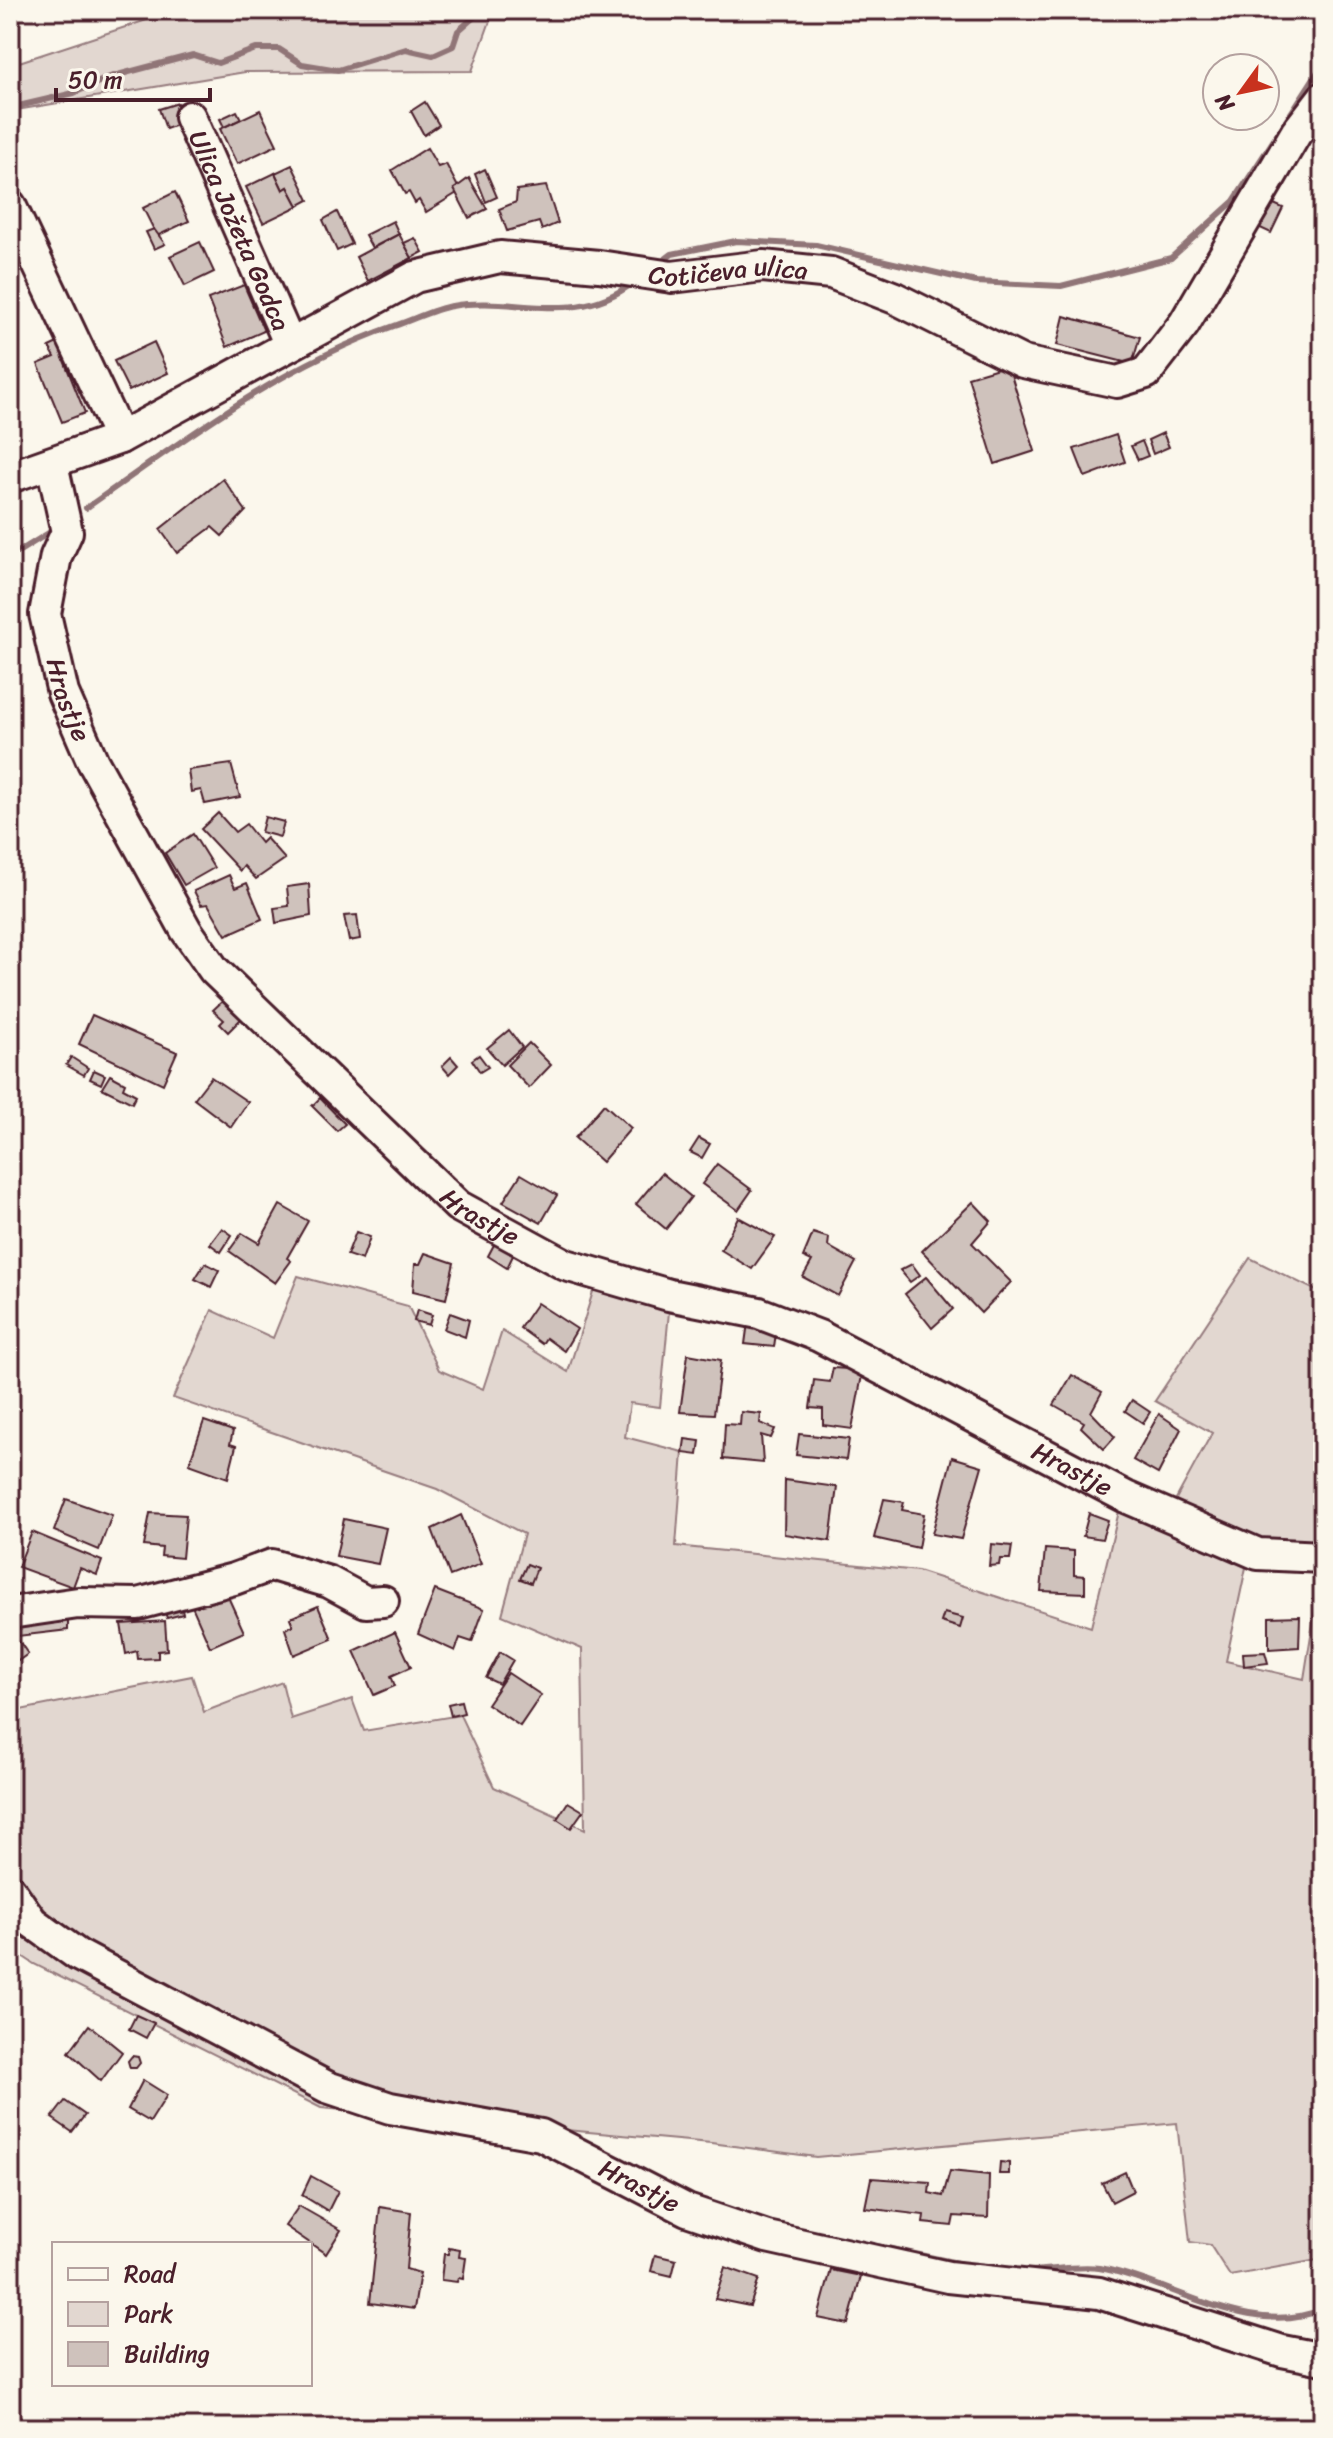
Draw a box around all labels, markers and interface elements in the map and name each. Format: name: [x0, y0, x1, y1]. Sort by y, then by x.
scale bar: [56, 52, 210, 102]
north arrow: [1201, 52, 1281, 132]
text: 50 m: [68, 59, 123, 101]
text: N: [1204, 85, 1246, 120]
street label: Ulica Jožeta Godca: [175, 123, 304, 338]
street label: Cotičeva ulica: [645, 243, 810, 301]
street label: Hrastje: [33, 653, 104, 749]
street label: Hrastje: [428, 1176, 528, 1259]
street label: Hrastje: [1023, 1428, 1121, 1509]
street label: Hrastje: [591, 2145, 689, 2226]
legend: [52, 2242, 312, 2386]
text: Road: [124, 2253, 178, 2295]
text: Park: [124, 2293, 173, 2335]
text: Building: [124, 2333, 210, 2375]

